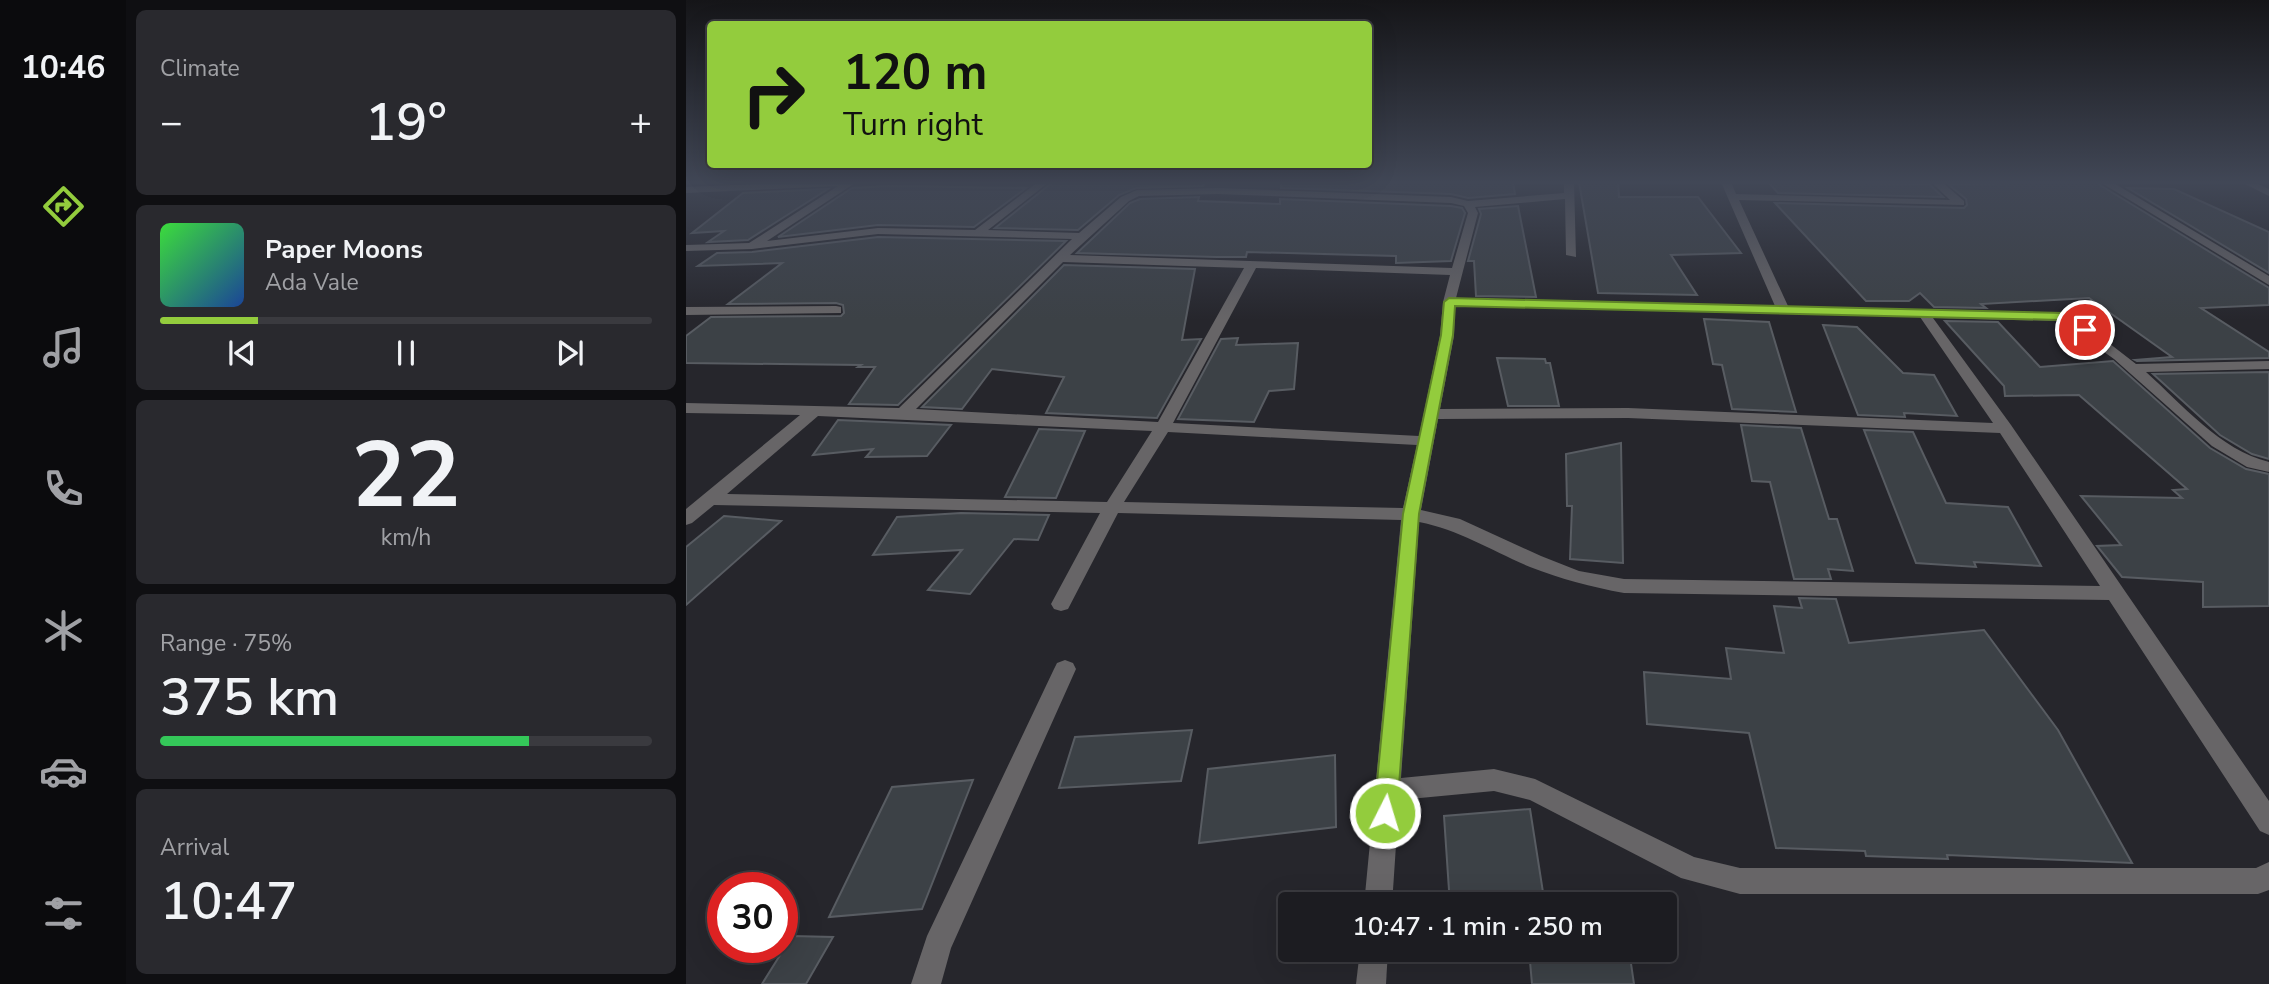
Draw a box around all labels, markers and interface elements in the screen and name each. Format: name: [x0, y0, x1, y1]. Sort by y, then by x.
text: 120 m: [843, 39, 987, 106]
text: 10:46: [21, 46, 105, 89]
icon: right: [728, 49, 819, 140]
text: Climate: [160, 53, 240, 84]
text: 19°: [365, 87, 447, 158]
text: −: [160, 97, 183, 148]
text: +: [629, 97, 652, 148]
text: Turn right: [843, 103, 983, 146]
icon: directions: [39, 182, 88, 231]
text: Paper Moons: [265, 232, 423, 267]
text: Ada Vale: [265, 267, 359, 298]
pin: [2055, 300, 2115, 360]
icon: arrive: [2066, 311, 2104, 349]
icon: music: [39, 323, 88, 372]
icon: previous: [223, 334, 261, 372]
icon: pause: [387, 334, 425, 372]
icon: next: [551, 334, 589, 372]
text: 22: [351, 414, 461, 538]
icon: phone: [39, 464, 88, 513]
text: km/h: [381, 522, 431, 553]
icon: climate: [39, 606, 88, 655]
text: Range · 75%: [160, 628, 292, 659]
text: 375 km: [160, 662, 339, 733]
icon: car: [39, 747, 88, 796]
position arrow: [1348, 776, 1422, 850]
text: Arrival: [160, 832, 229, 863]
text: 10:47: [160, 866, 297, 937]
speed limit sign: 30: [707, 872, 798, 963]
icon: filters: [39, 889, 88, 938]
text: 10:47 · 1 min · 250 m: [1352, 909, 1603, 944]

